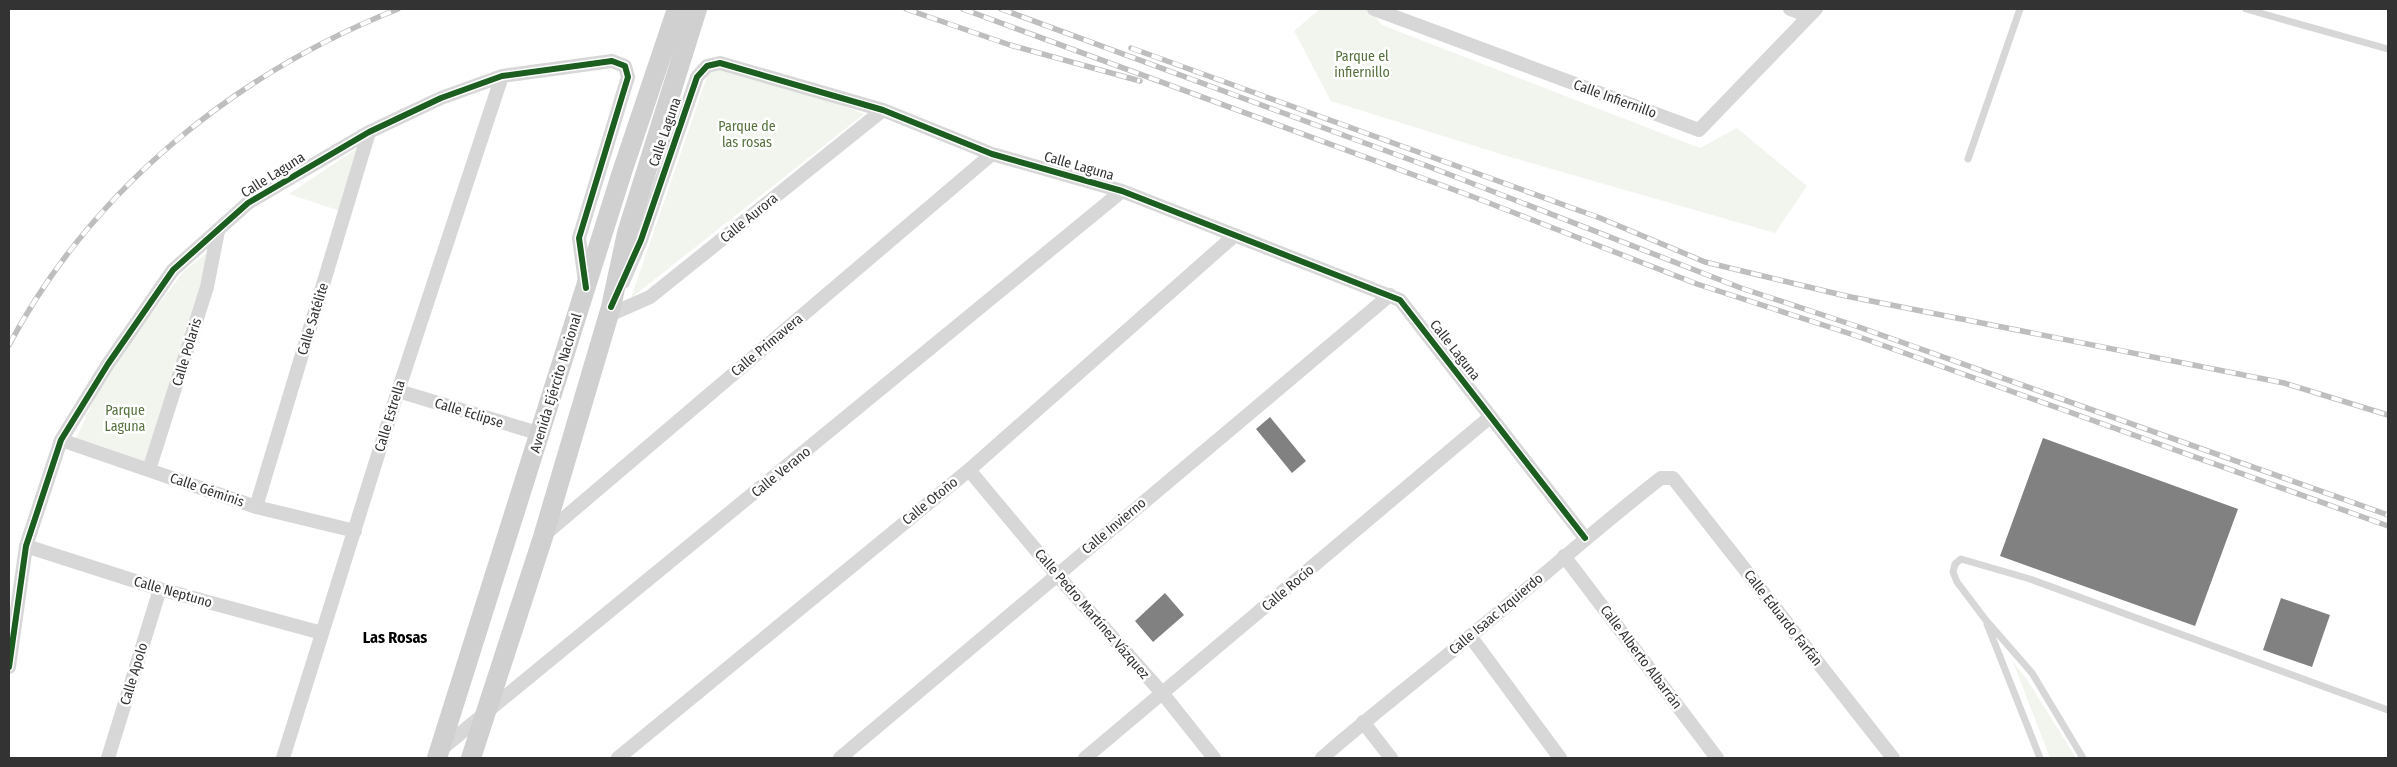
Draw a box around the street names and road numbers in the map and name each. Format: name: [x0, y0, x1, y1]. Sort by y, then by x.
street label: Calle Infiernillo: [1571, 76, 1659, 122]
street label: Calle Laguna: [645, 95, 685, 169]
street label: Calle Laguna: [1042, 148, 1116, 184]
street label: Calle Laguna: [238, 149, 308, 201]
street label: Calle Aurora: [717, 190, 781, 246]
street label: Calle Satélite: [294, 281, 332, 357]
street label: Calle Primavera: [728, 310, 806, 380]
street label: Avenida Ejército Nacional: [527, 311, 585, 455]
street label: Calle Polaris: [169, 316, 205, 388]
street label: Calle Laguna: [1426, 316, 1484, 384]
street label: Calle Estrella: [371, 378, 409, 454]
street label: Calle Eclipse: [433, 394, 506, 432]
street label: Calle Verano: [748, 443, 814, 501]
street label: Calle Géminis: [168, 469, 246, 511]
street label: Calle Otoño: [899, 473, 961, 529]
street label: Calle Invierno: [1078, 494, 1150, 558]
street label: Calle Pedro Martínez Vázquez: [1031, 546, 1153, 683]
street label: Calle Rocío: [1258, 561, 1318, 615]
street label: Calle Eduardo Farfán: [1740, 567, 1826, 669]
street label: Calle Isaac Izquierdo: [1446, 570, 1546, 658]
street label: Calle Neptuno: [132, 573, 214, 611]
street label: Calle Alberto Albarrán: [1596, 602, 1686, 712]
street label: Calle Apolo: [116, 641, 152, 707]

